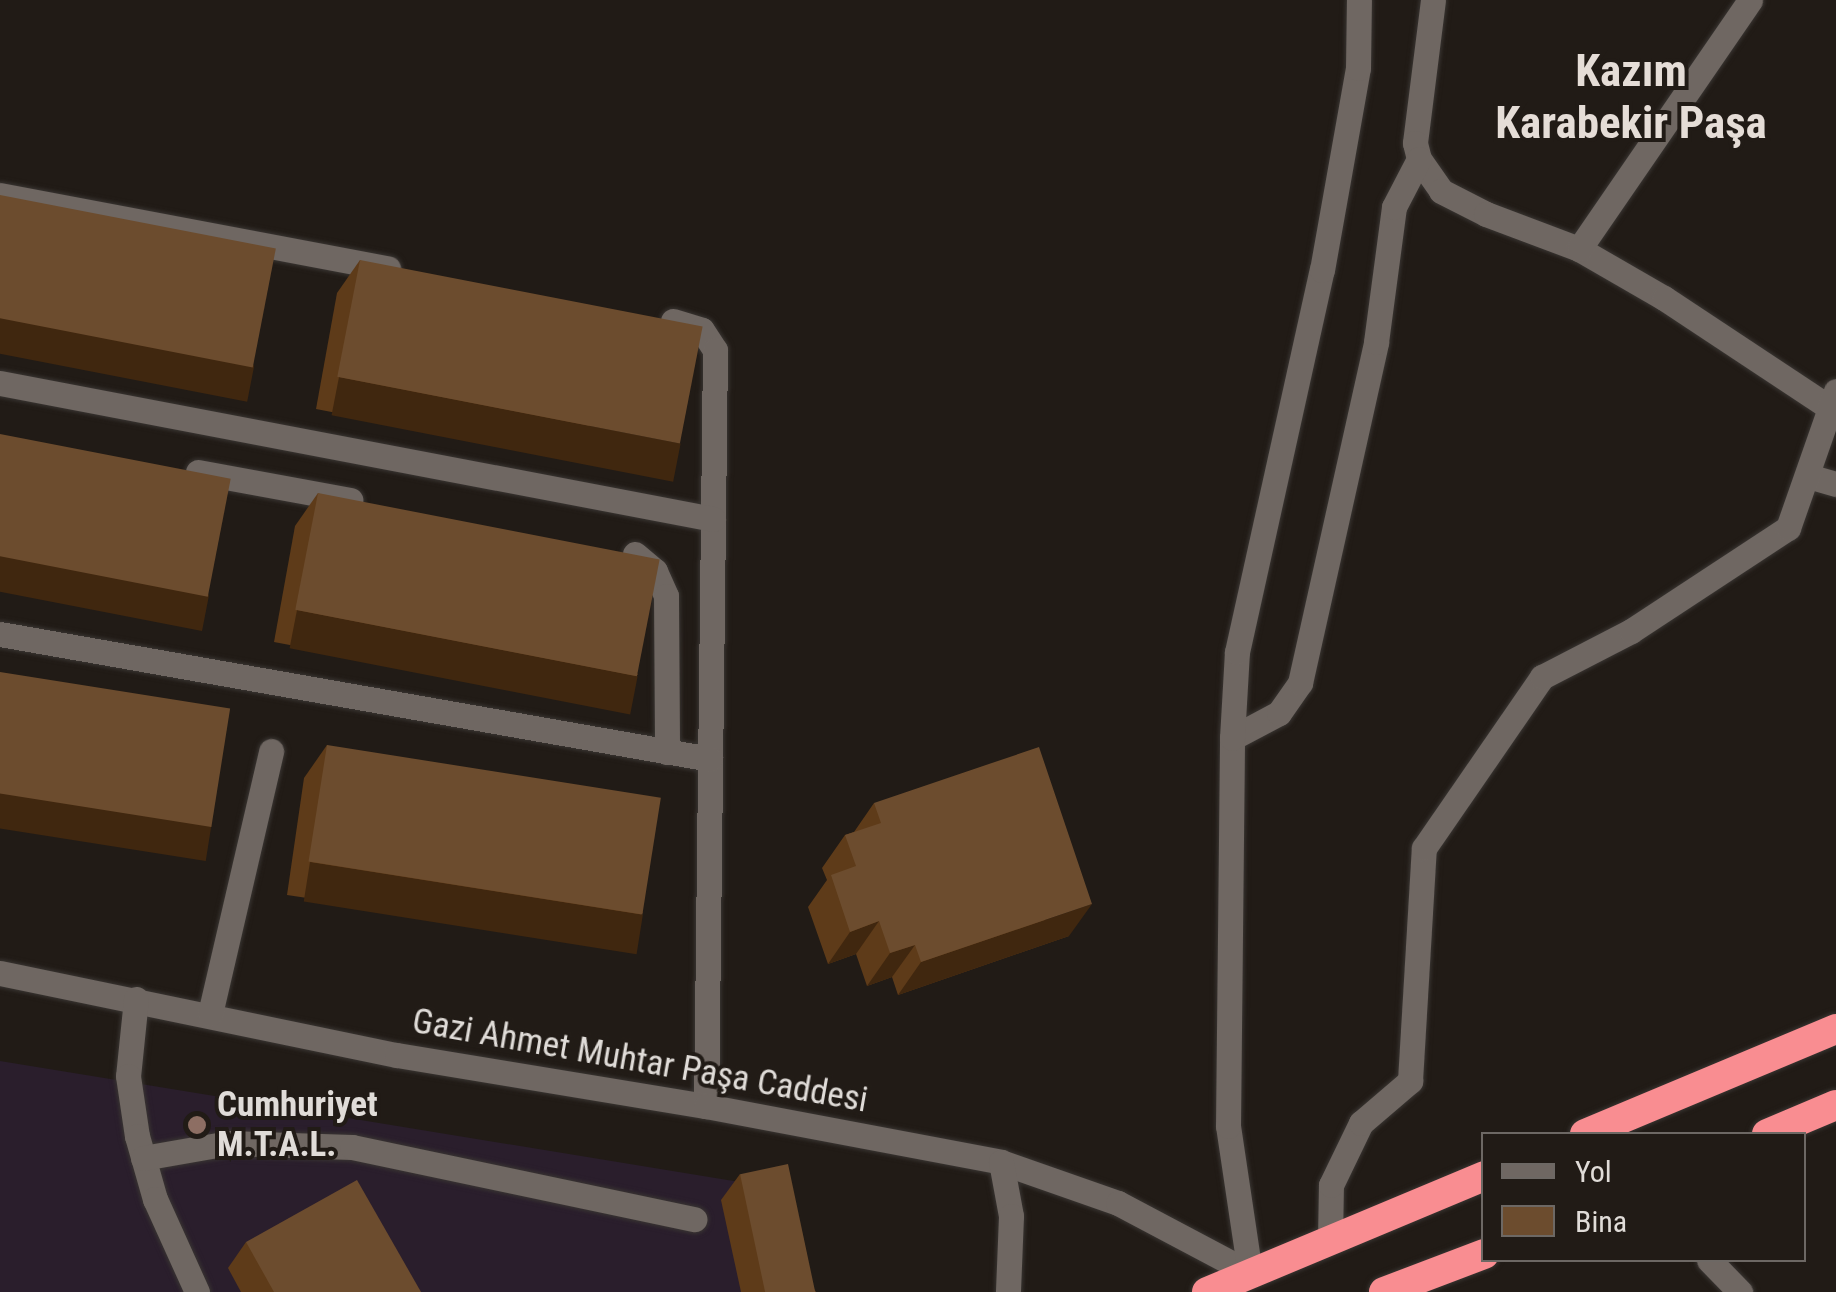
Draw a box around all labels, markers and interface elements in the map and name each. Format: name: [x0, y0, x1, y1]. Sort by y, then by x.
district label: Kazım Karabekir Paşa: [1495, 44, 1767, 150]
street label: Gazi Ahmet Muhtar Paşa Caddesi: [409, 1000, 871, 1122]
place label: Cumhuriyet M.T.A.L.: [217, 1084, 378, 1166]
marker: Cumhuriyet M.T.A.L.: [186, 1114, 208, 1136]
legend: [1481, 1132, 1806, 1262]
text: Yol: [1575, 1154, 1612, 1189]
text: Bina: [1575, 1204, 1627, 1239]

